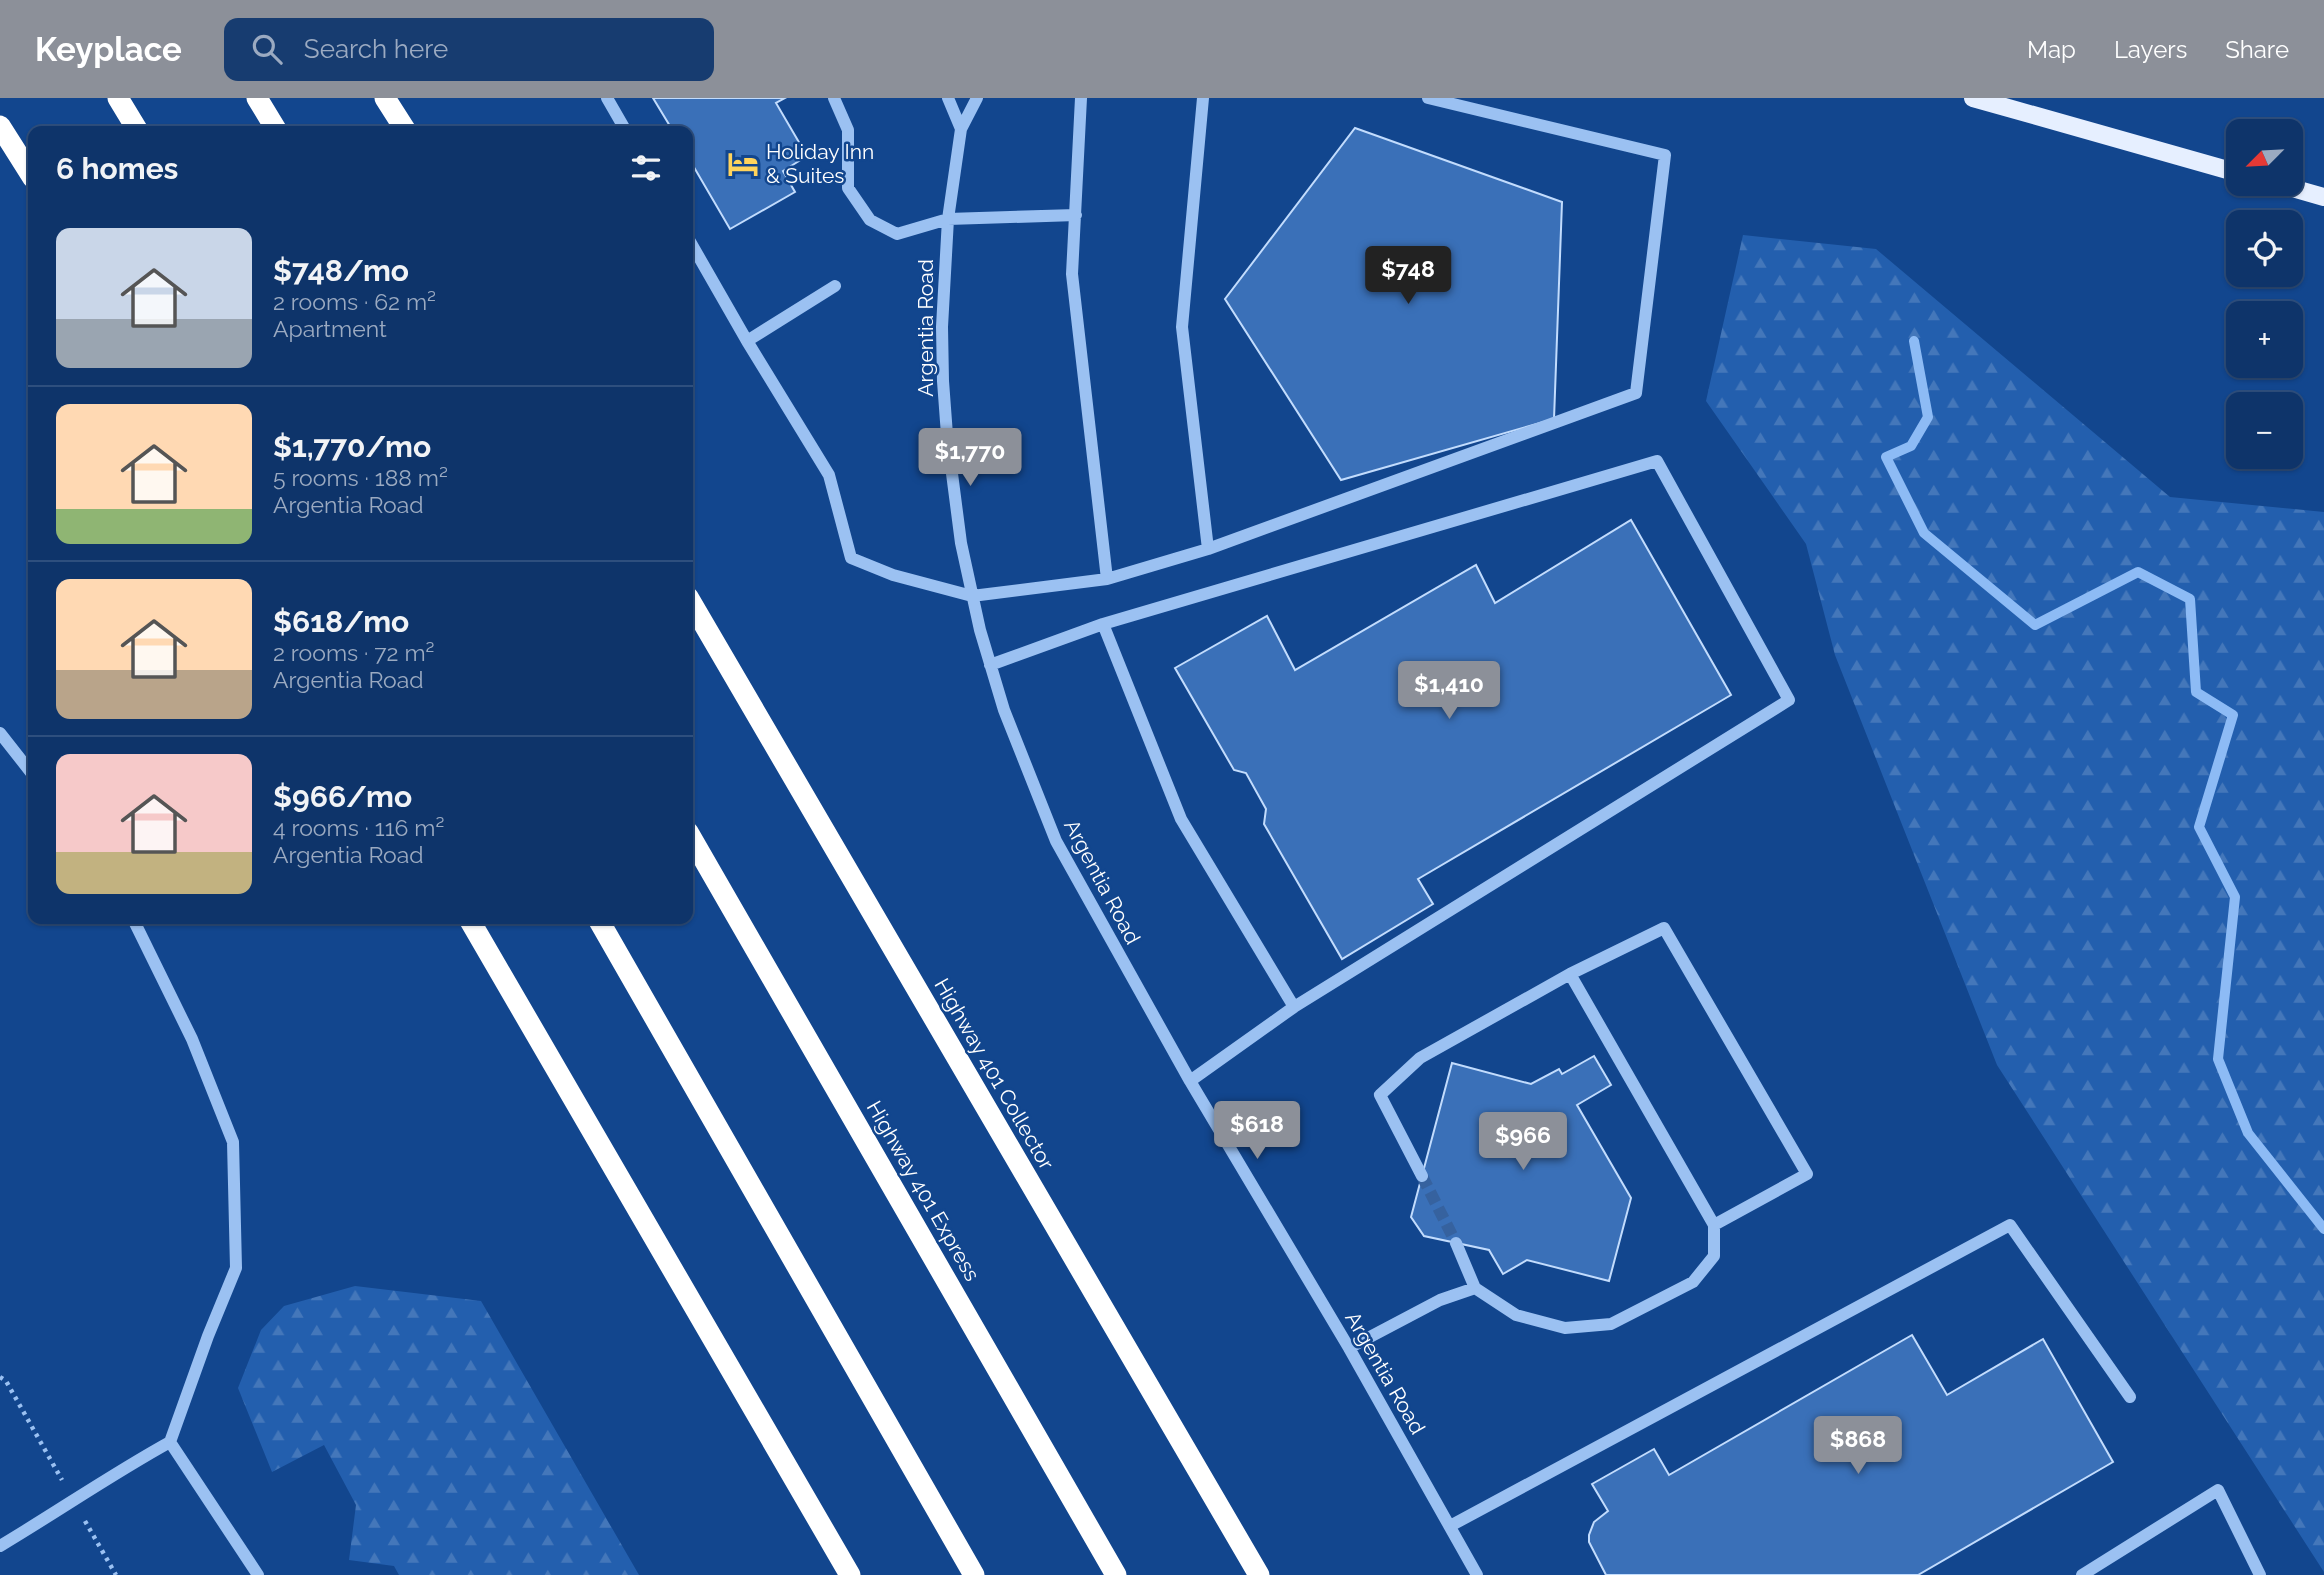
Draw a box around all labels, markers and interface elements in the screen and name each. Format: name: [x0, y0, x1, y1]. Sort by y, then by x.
search box: [224, 18, 714, 81]
text: Keyplace: [35, 30, 182, 69]
icon: search: [248, 30, 286, 68]
text: Search here: [304, 34, 448, 64]
text: Map: [2027, 35, 2076, 64]
text: Layers: [2114, 35, 2187, 64]
text: Share: [2225, 35, 2289, 64]
north arrow: [2226, 119, 2303, 196]
map controls: [2226, 119, 2303, 469]
place label: Holiday Inn & Suites: [766, 139, 874, 188]
hotel icon: Holiday Inn & Suites: [726, 147, 760, 181]
icon: filters: [627, 149, 665, 187]
text: 6 homes: [56, 151, 178, 186]
button: locate: [2226, 210, 2303, 287]
pin: $748: [1367, 246, 1449, 306]
text: $748/mo: [273, 253, 409, 288]
text: $748: [1381, 255, 1435, 282]
icon: home: [112, 256, 196, 340]
street label: Argentia Road: [913, 259, 938, 397]
text: 2 rooms · 62 m²: [273, 288, 436, 315]
button: +: [2226, 301, 2303, 378]
text: Apartment: [273, 315, 387, 342]
button: −: [2226, 392, 2303, 469]
pin: $1,770: [913, 428, 1027, 488]
text: $1,770/mo: [273, 429, 431, 464]
icon: home: [112, 432, 196, 516]
text: $1,770: [935, 437, 1005, 464]
text: 5 rooms · 188 m²: [273, 464, 448, 491]
text: Argentia Road: [273, 491, 424, 518]
text: $618/mo: [273, 604, 409, 639]
icon: home: [112, 607, 196, 691]
text: 2 rooms · 72 m²: [273, 639, 434, 666]
pin: $1,410: [1392, 662, 1506, 721]
text: Argentia Road: [273, 666, 424, 693]
text: $1,410: [1414, 670, 1484, 697]
text: $966/mo: [273, 779, 412, 814]
icon: home: [112, 782, 196, 866]
text: 4 rooms · 116 m²: [273, 814, 444, 841]
street label: Argentia Road: [1059, 815, 1146, 948]
text: Argentia Road: [273, 841, 424, 868]
street label: Highway 401 Collector: [929, 974, 1060, 1174]
street label: Highway 401 Express: [862, 1096, 985, 1285]
pin: $618: [1216, 1102, 1298, 1161]
text: $618: [1230, 1110, 1284, 1137]
pin: $966: [1482, 1112, 1564, 1172]
text: $966: [1495, 1121, 1551, 1148]
street label: Argentia Road: [1340, 1307, 1431, 1439]
pin: $868: [1817, 1416, 1899, 1476]
text: $868: [1830, 1425, 1886, 1452]

